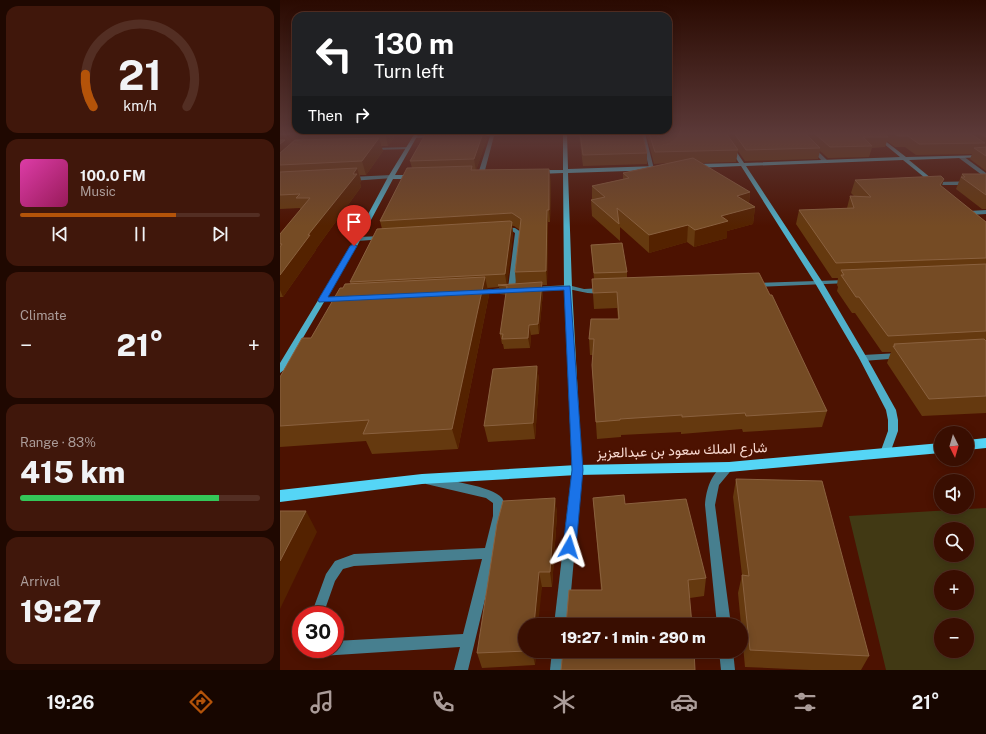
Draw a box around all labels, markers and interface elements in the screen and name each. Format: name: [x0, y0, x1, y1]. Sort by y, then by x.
text: 130 m: [374, 27, 454, 60]
icon: left: [308, 28, 360, 80]
text: 21: [118, 50, 162, 99]
text: Turn left: [374, 61, 444, 82]
text: km/h: [123, 97, 157, 114]
icon: right: [351, 104, 373, 126]
text: Then: [308, 107, 343, 124]
text: 100.0 FM: [80, 167, 146, 184]
text: Music: [80, 184, 116, 199]
pin: [337, 205, 371, 246]
icon: arrive: [343, 211, 365, 233]
icon: previous: [49, 223, 71, 245]
icon: pause: [129, 223, 151, 245]
icon: next: [209, 223, 231, 245]
text: Climate: [20, 308, 67, 323]
text: 21°: [116, 327, 164, 363]
text: −: [20, 332, 32, 358]
text: +: [248, 332, 260, 358]
north arrow: [934, 426, 974, 466]
map controls: [934, 426, 974, 658]
text: Range · 83%: [20, 435, 96, 450]
street label: شارع الملك سعود بن عبدالعزيز: [595, 439, 768, 464]
text: 415 km: [20, 454, 125, 490]
button: sound: [934, 474, 974, 514]
button: search: [934, 522, 974, 562]
position arrow: [548, 526, 590, 568]
button: +: [934, 570, 974, 610]
text: Arrival: [20, 574, 60, 589]
text: 19:27: [20, 593, 101, 629]
speed limit sign: 30: [292, 606, 344, 658]
button: −: [934, 618, 974, 658]
text: 19:27 · 1 min · 290 m: [560, 629, 706, 646]
icon: directions: [187, 688, 215, 716]
icon: music: [308, 688, 336, 716]
icon: phone: [429, 688, 457, 716]
icon: climate: [550, 688, 578, 716]
icon: car: [670, 688, 698, 716]
icon: filters: [791, 688, 819, 716]
text: 19:26: [46, 692, 94, 713]
text: 21°: [912, 692, 940, 713]

